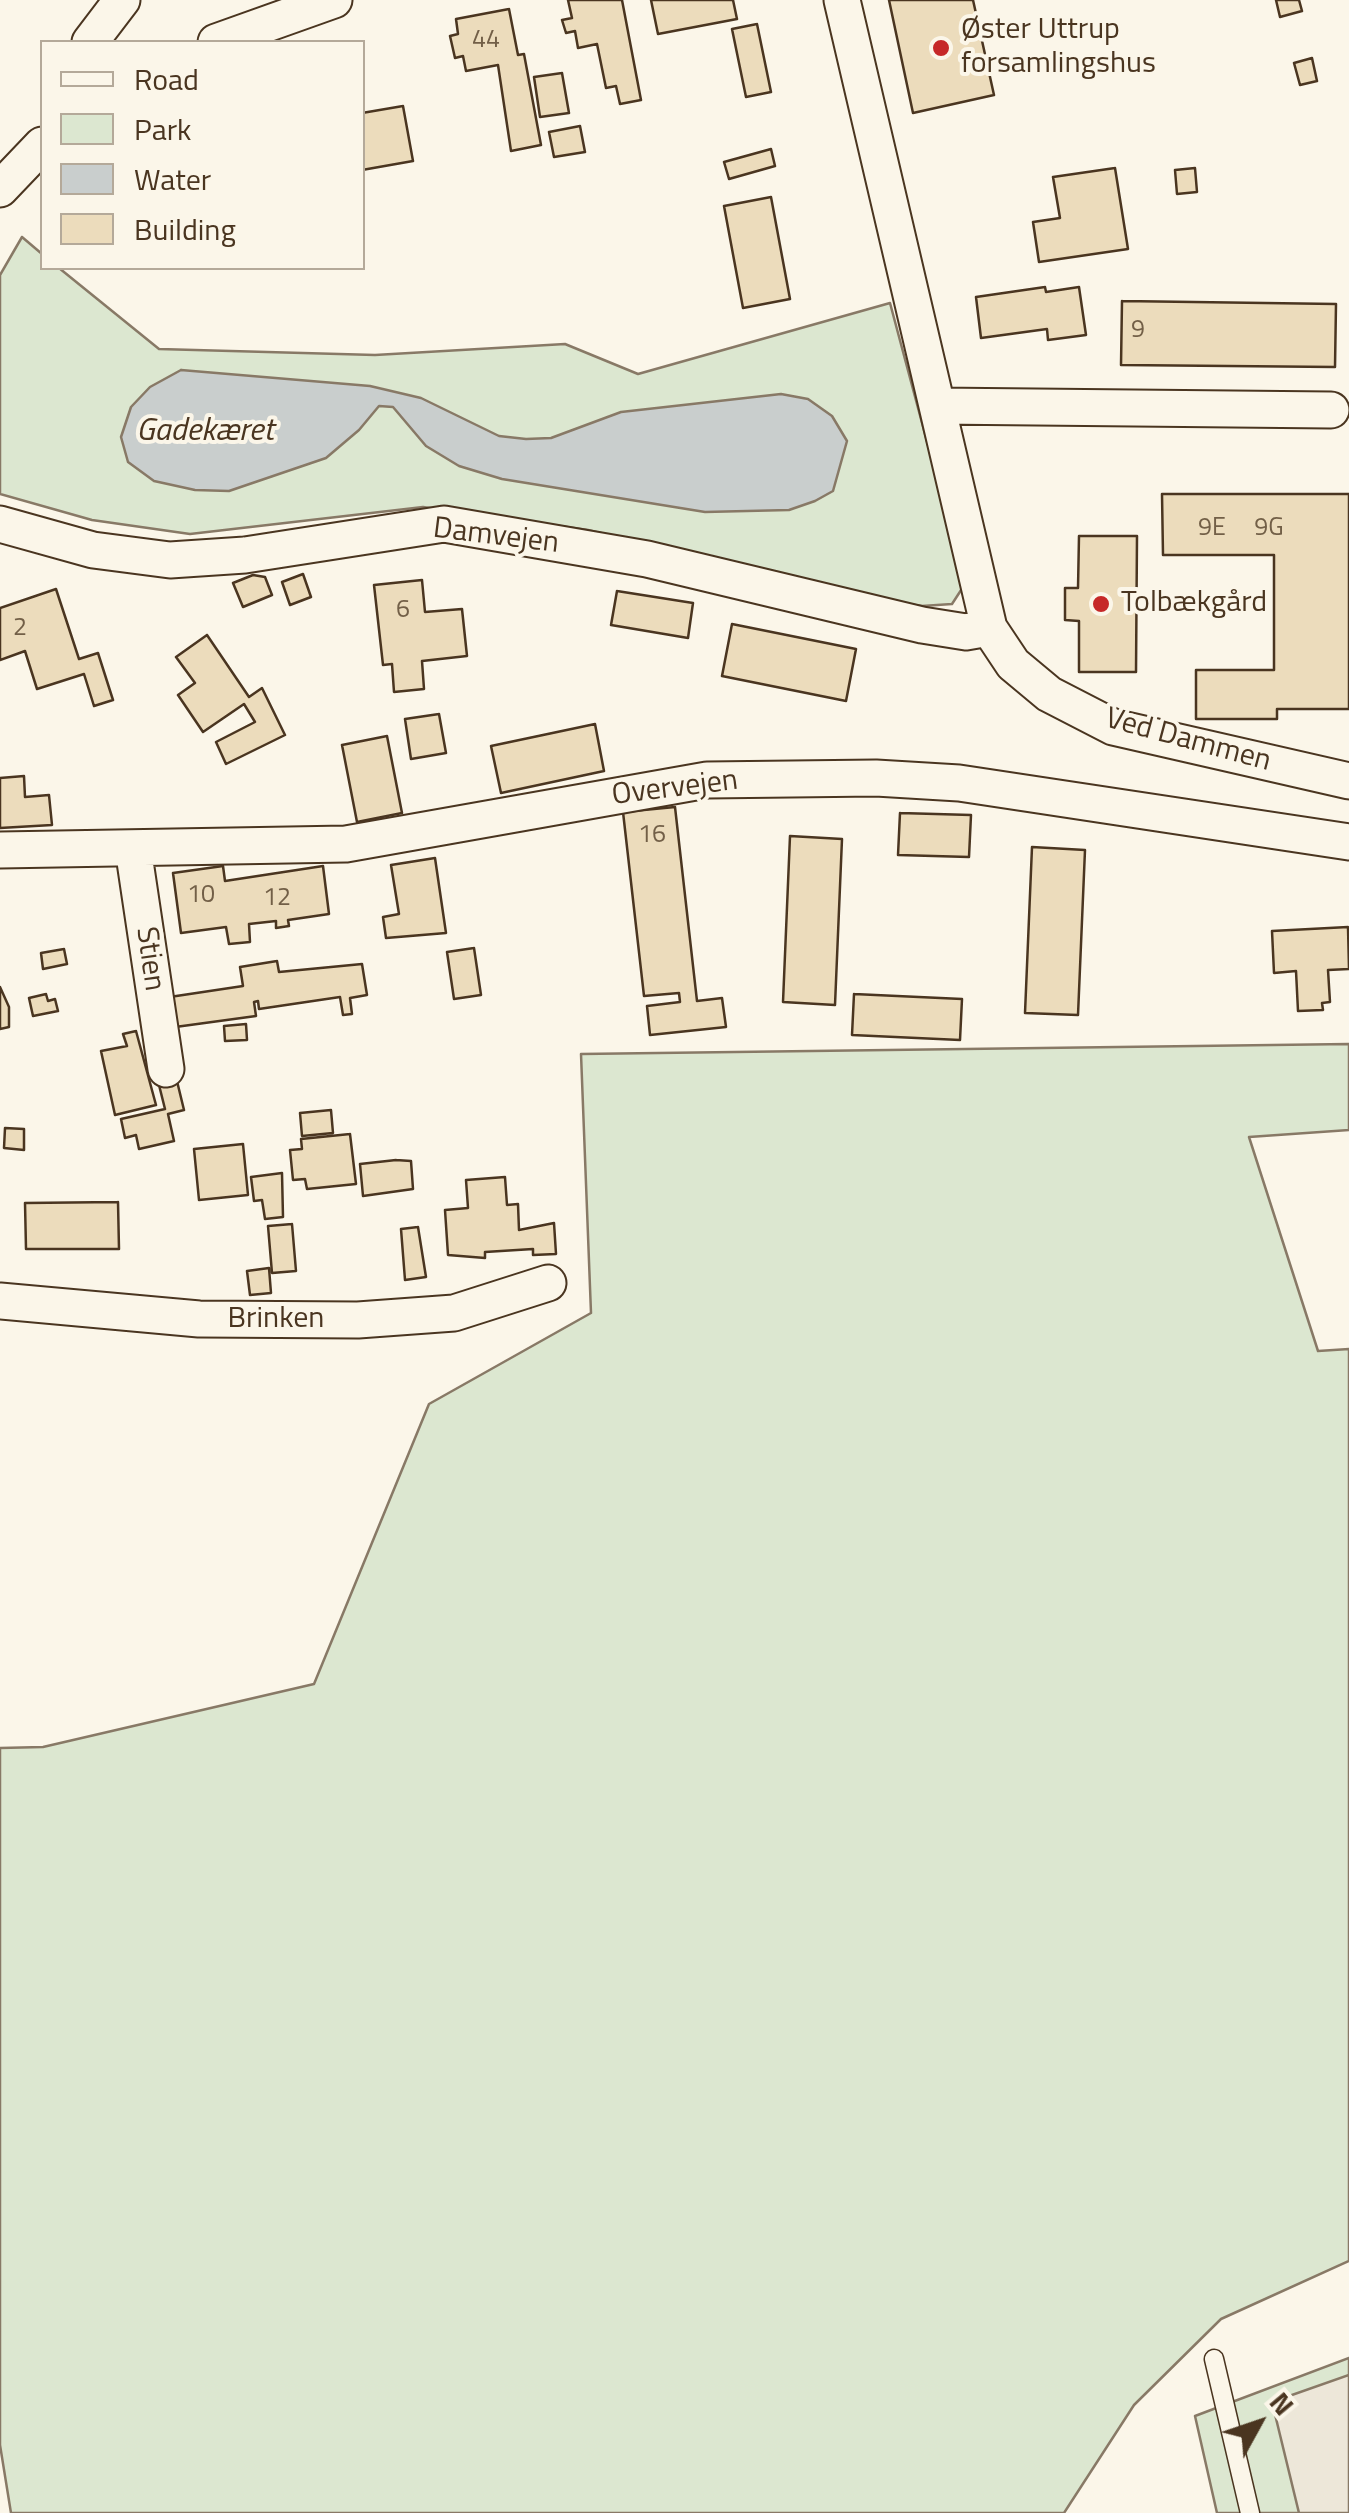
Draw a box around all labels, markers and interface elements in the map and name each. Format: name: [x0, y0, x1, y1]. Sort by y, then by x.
place label: Øster Uttrup forsamlingshus: [961, 13, 1156, 84]
house number: 44: [472, 26, 500, 56]
marker: Øster Uttrup forsamlingshus: [930, 37, 952, 59]
legend: [40, 40, 365, 270]
text: Road: [134, 56, 199, 102]
text: Park: [134, 106, 191, 152]
text: Water: [134, 156, 211, 202]
text: Building: [134, 206, 236, 252]
house number: 9: [1131, 316, 1145, 346]
water label: Gadekæret: [136, 413, 274, 451]
street label: Damvejen: [431, 511, 561, 563]
house number: 9E: [1198, 514, 1226, 544]
house number: 9G: [1254, 514, 1284, 544]
place label: Tolbækgård: [1121, 586, 1267, 622]
marker: Tolbækgård: [1090, 593, 1112, 615]
house number: 6: [396, 596, 410, 626]
house number: 2: [13, 614, 27, 644]
street label: Ved Dammen: [1101, 702, 1275, 780]
street label: Overvejen: [610, 763, 740, 815]
house number: 16: [638, 821, 666, 851]
house number: 10: [187, 881, 215, 911]
house number: 12: [263, 884, 291, 914]
street label: Stien: [127, 925, 171, 993]
street label: Brinken: [228, 1302, 324, 1338]
north arrow: [1209, 2373, 1309, 2473]
text: N: [1260, 2382, 1305, 2425]

